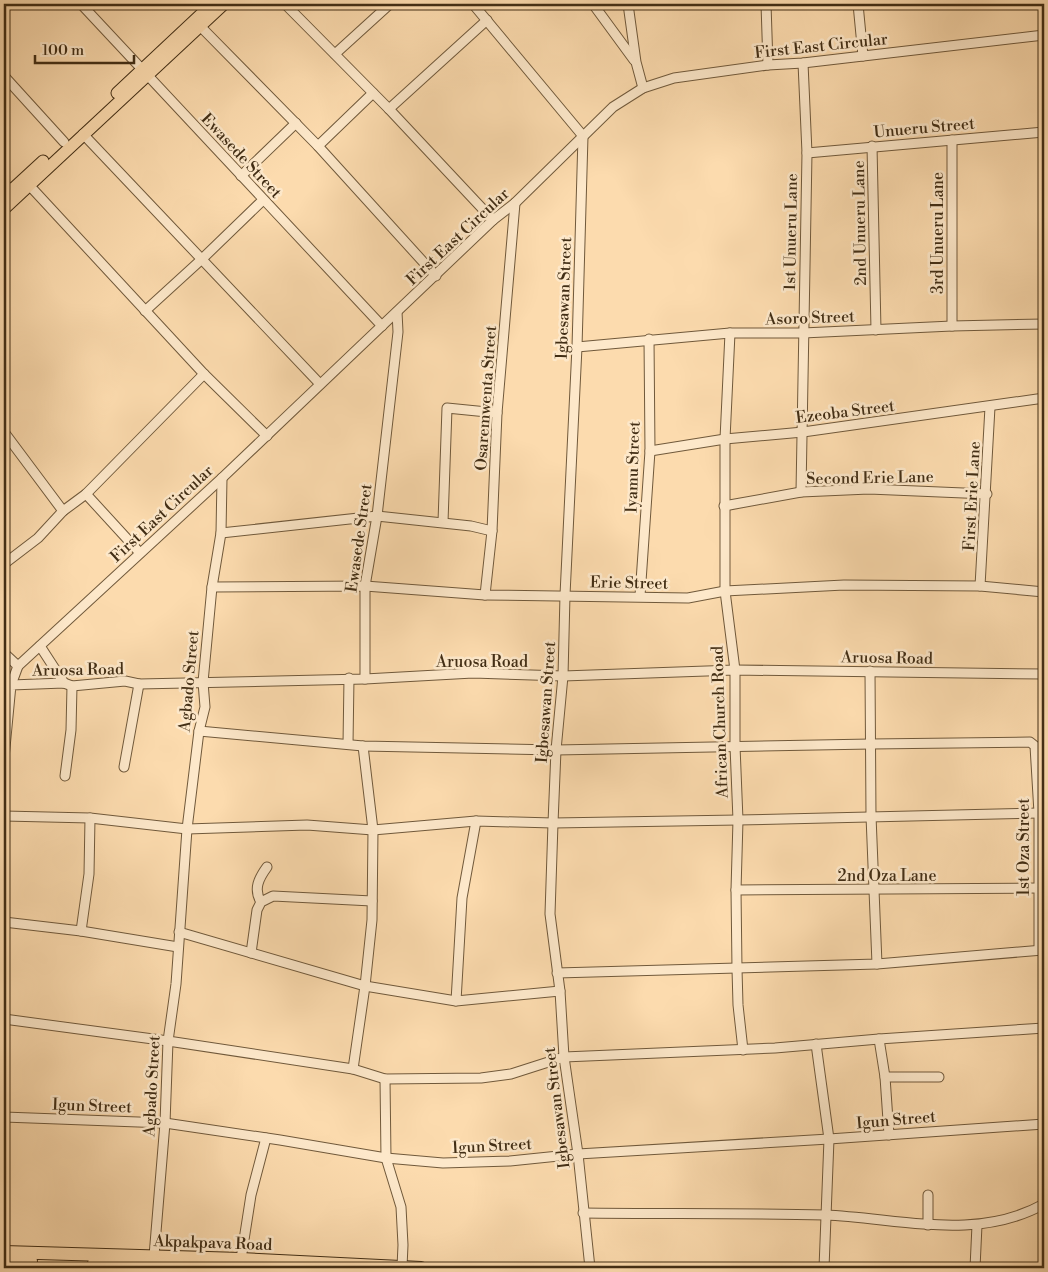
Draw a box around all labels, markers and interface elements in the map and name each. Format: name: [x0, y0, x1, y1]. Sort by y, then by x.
street label: First East Circular: [754, 29, 889, 63]
scale bar: [35, 32, 134, 64]
text: 100 m: [42, 41, 84, 60]
street label: Ewasede Street: [197, 109, 286, 203]
street label: Unueru Street: [873, 114, 976, 142]
street label: 2nd Unueru Lane: [849, 160, 871, 286]
street label: 3rd Unueru Lane: [928, 172, 948, 294]
street label: 1st Unueru Lane: [780, 173, 802, 291]
street label: First East Circular: [402, 184, 513, 290]
street label: Igbesawan Street: [552, 236, 576, 359]
street label: Asoro Street: [764, 306, 855, 330]
street label: Osaremwenta Street: [471, 324, 501, 471]
street label: Ezeoba Street: [794, 396, 896, 428]
street label: Iyamu Street: [621, 421, 645, 513]
street label: First Erie Lane: [959, 441, 985, 551]
street label: First East Circular: [106, 461, 217, 567]
street label: Second Erie Lane: [806, 467, 934, 489]
street label: Ewasede Street: [341, 482, 377, 594]
street label: Erie Street: [590, 572, 669, 594]
street label: Agbado Street: [175, 629, 203, 734]
street label: Igbesawan Street: [532, 640, 560, 764]
street label: African Church Road: [707, 645, 733, 800]
street label: Aruosa Road: [840, 647, 933, 669]
street label: Aruosa Road: [435, 652, 528, 672]
street label: Aruosa Road: [31, 659, 124, 681]
street label: 1st Oza Street: [1014, 798, 1034, 896]
street label: 2nd Oza Lane: [838, 866, 936, 886]
street label: Agbado Street: [139, 1034, 165, 1138]
street label: Igbesawan Street: [540, 1046, 574, 1170]
street label: Igun Street: [52, 1095, 133, 1117]
street label: Igun Street: [855, 1107, 937, 1133]
street label: Igun Street: [452, 1134, 533, 1158]
street label: Akpakpava Road: [152, 1231, 273, 1255]

